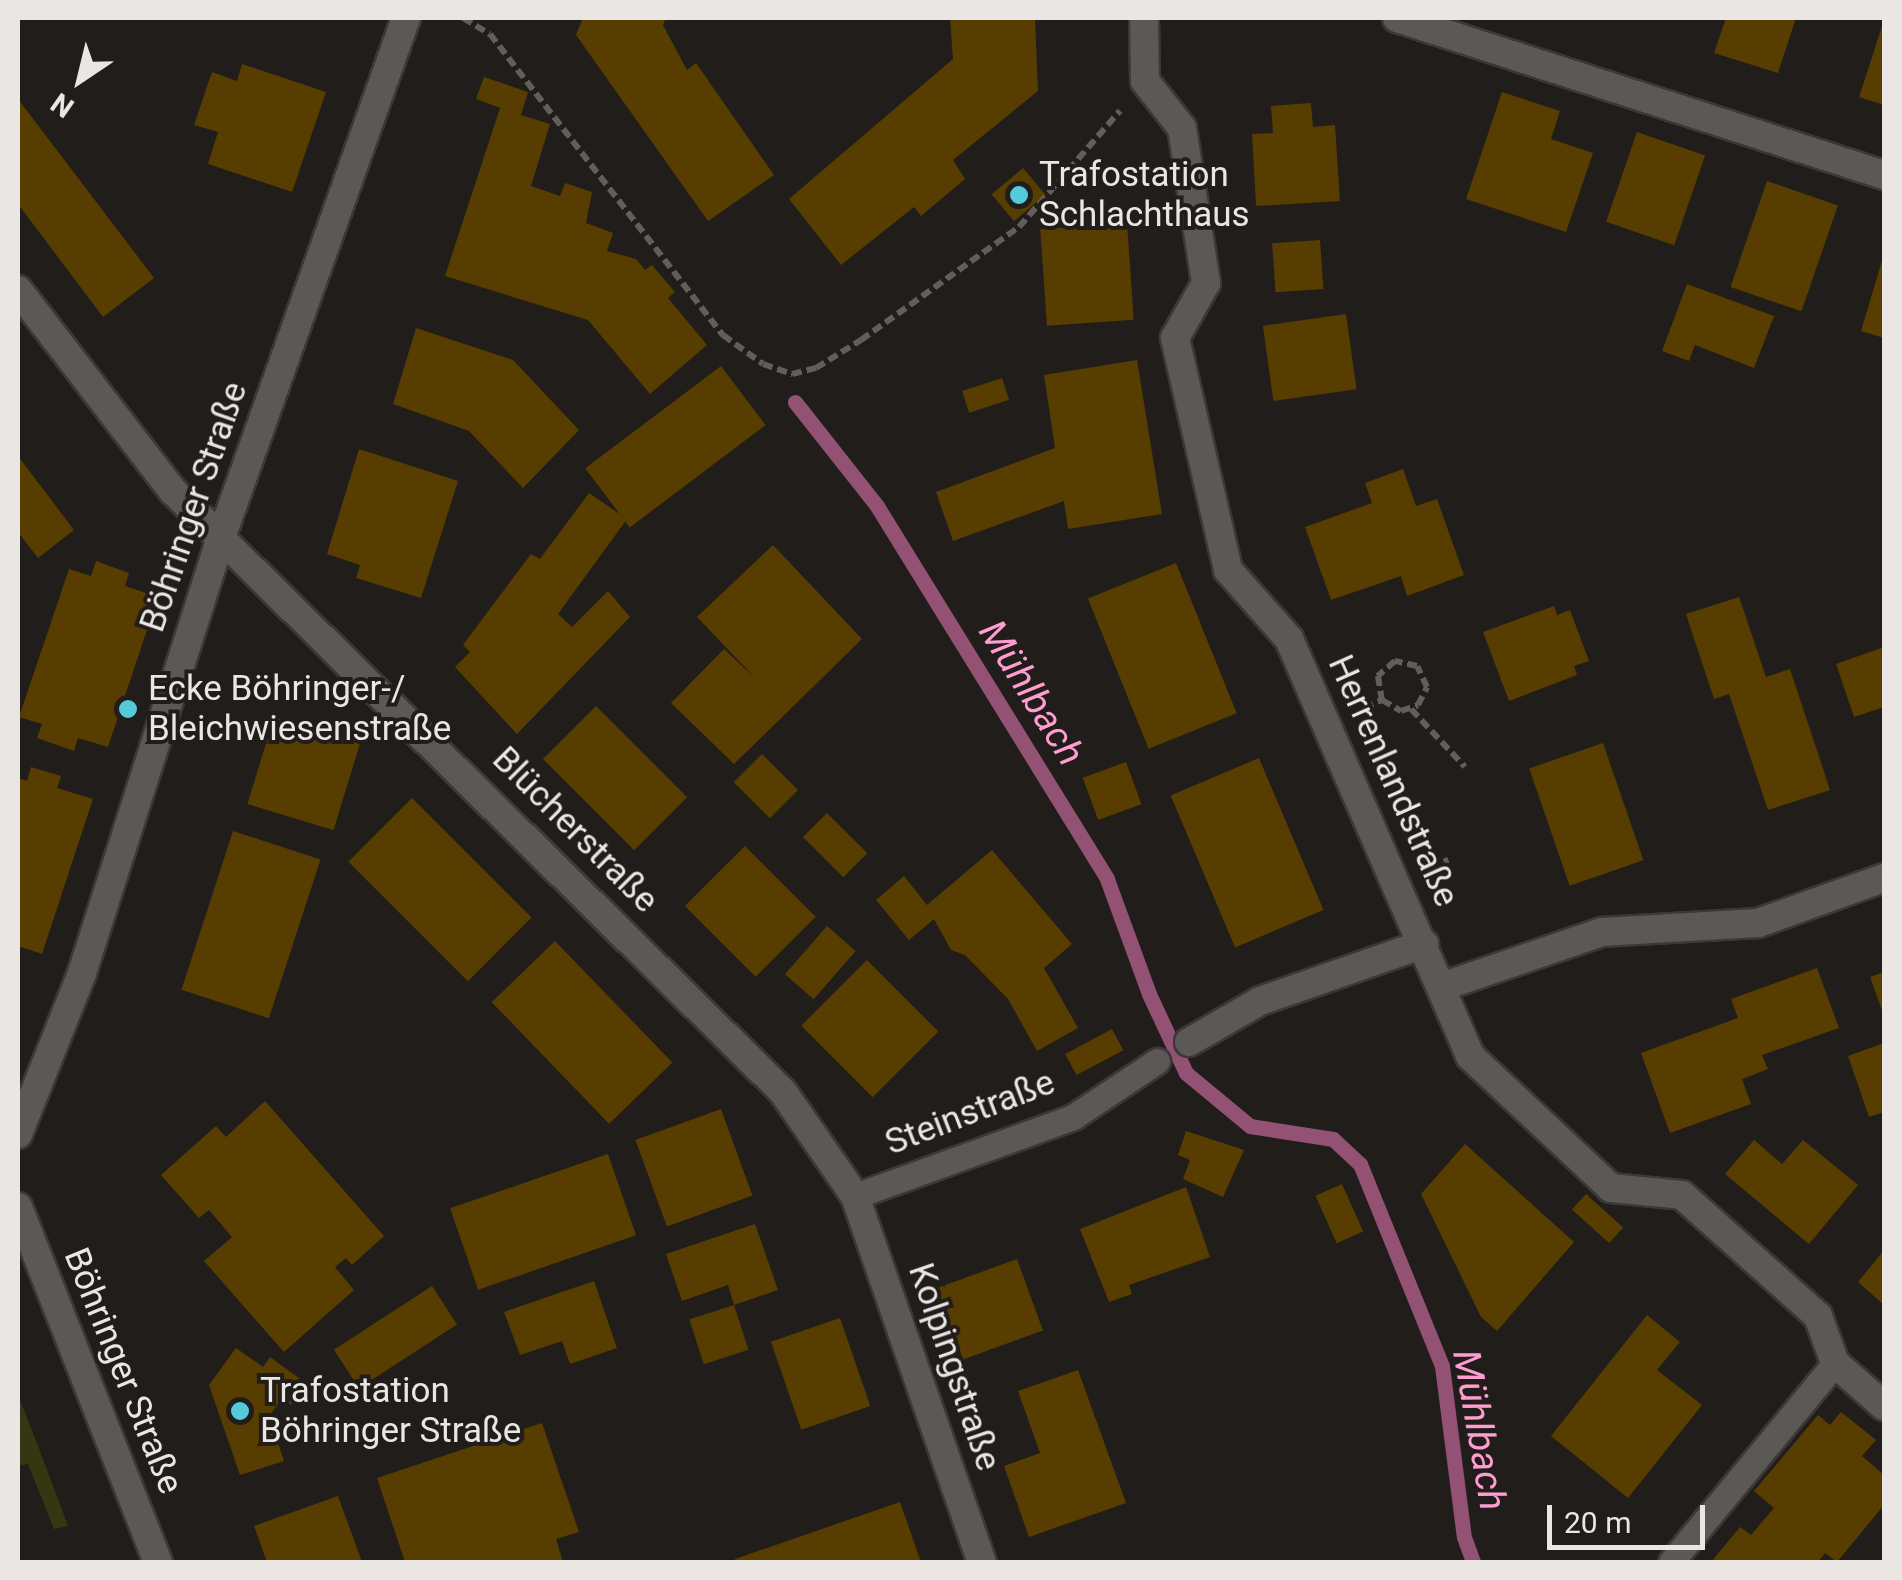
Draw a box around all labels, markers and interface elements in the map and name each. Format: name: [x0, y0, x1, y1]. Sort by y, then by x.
north arrow: [30, 30, 130, 130]
text: N: [45, 86, 80, 124]
place label: Trafostation Schlachthaus: [1039, 154, 1250, 236]
marker: Trafostation Schlachthaus: [1008, 184, 1030, 206]
street label: Böhringer Straße: [132, 377, 256, 637]
water label: Mühlbach: [969, 612, 1093, 774]
street label: Herrenlandstraße: [1319, 649, 1467, 913]
place label: Ecke Böhringer-/ Bleichwiesenstraße: [148, 668, 451, 750]
marker: Ecke Böhringer-/ Bleichwiesenstraße: [117, 698, 139, 720]
street label: Blücherstraße: [484, 739, 666, 921]
street label: Steinstraße: [880, 1062, 1060, 1164]
street label: Böhringer Straße: [55, 1242, 191, 1500]
street label: Kolpingstraße: [899, 1258, 1009, 1476]
water label: Mühlbach: [1442, 1346, 1516, 1514]
place label: Trafostation Böhringer Straße: [260, 1370, 521, 1452]
marker: Trafostation Böhringer Straße: [229, 1400, 251, 1422]
scale bar: [1552, 1485, 1710, 1547]
text: 20 m: [1564, 1505, 1631, 1540]

